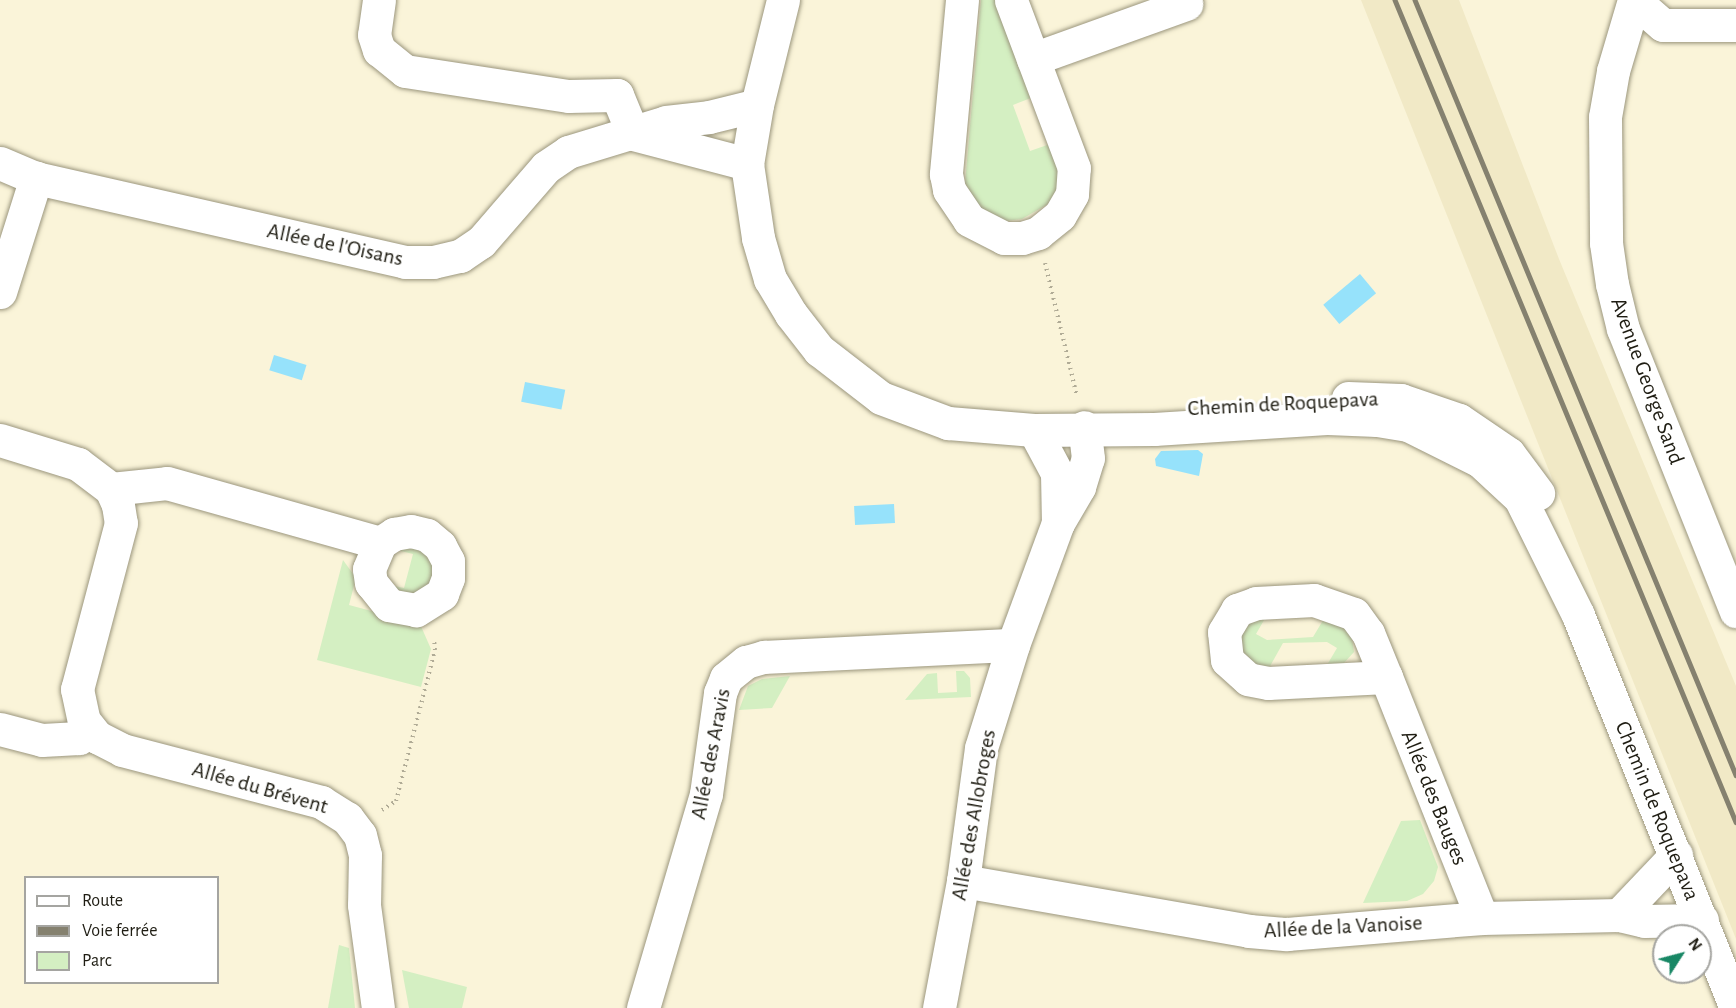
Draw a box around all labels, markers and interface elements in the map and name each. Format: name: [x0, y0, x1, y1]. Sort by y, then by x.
street label: Allée de l'Oisans: [265, 218, 405, 272]
street label: Avenue George Sand: [1605, 294, 1689, 468]
street label: Chemin de Roquepava: [1187, 386, 1379, 422]
street label: Allée des Aravis: [685, 686, 737, 822]
street label: Chemin de Roquepava: [1609, 717, 1705, 905]
street label: Allée des Allobroges: [946, 727, 1002, 903]
street label: Allée des Bauges: [1395, 727, 1473, 869]
street label: Allée du Brévent: [189, 756, 331, 820]
legend: [24, 876, 219, 984]
text: Route: [82, 892, 123, 910]
street label: Allée de la Vanoise: [1263, 910, 1423, 944]
text: Voie ferrée: [82, 922, 157, 940]
north arrow: [1652, 924, 1712, 984]
text: N: [1685, 935, 1705, 954]
text: Parc: [82, 952, 112, 970]

